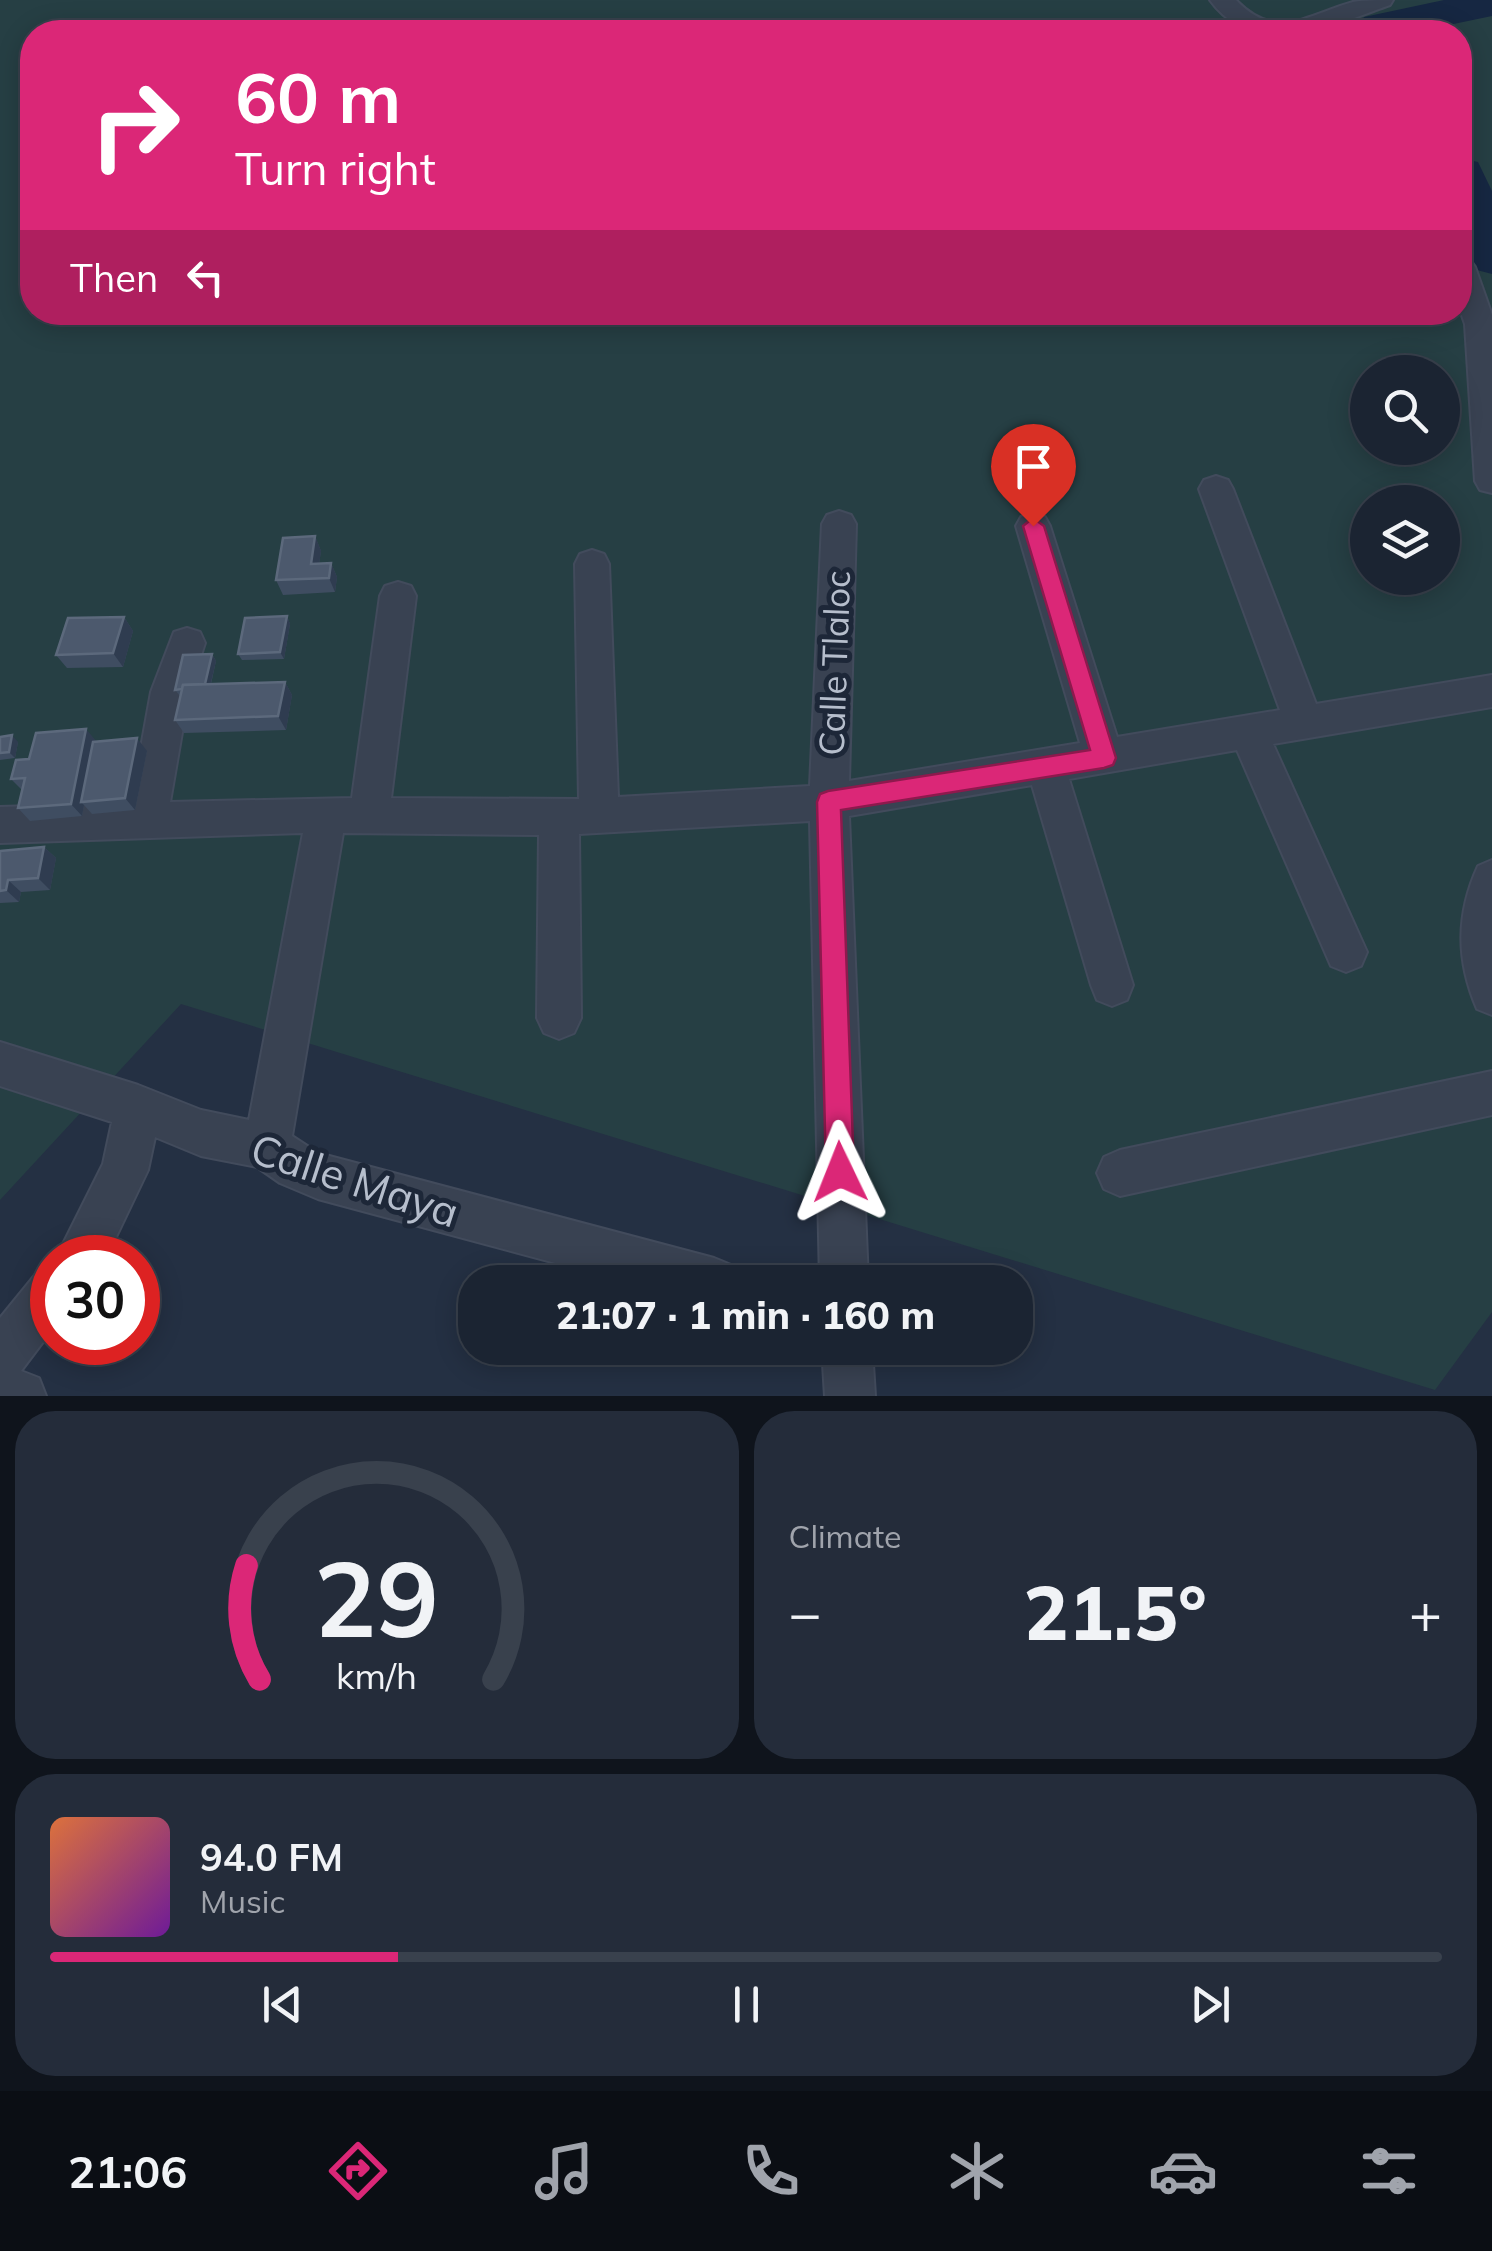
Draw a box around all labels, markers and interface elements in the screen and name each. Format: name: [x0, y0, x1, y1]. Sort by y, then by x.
text: 60 m: [235, 53, 401, 141]
icon: right: [70, 60, 200, 190]
text: Turn right: [235, 140, 436, 196]
icon: left: [178, 250, 233, 305]
text: Then: [70, 254, 158, 302]
map controls: [1350, 355, 1460, 595]
button: search: [1350, 355, 1460, 465]
pin: [991, 424, 1076, 527]
icon: arrive: [1006, 439, 1061, 494]
button: layers: [1350, 485, 1460, 595]
street label: Calle Tlaloc: [809, 570, 859, 756]
position arrow: [788, 1120, 892, 1224]
street label: Calle Maya: [244, 1122, 466, 1238]
speed limit sign: 30: [30, 1235, 160, 1365]
text: 21:07 · 1 min · 160 m: [556, 1291, 935, 1339]
text: Climate: [789, 1516, 901, 1556]
text: 29: [314, 1532, 439, 1663]
text: 21.5°: [1024, 1565, 1207, 1659]
text: −: [789, 1578, 822, 1647]
text: +: [1409, 1578, 1442, 1647]
text: km/h: [336, 1653, 417, 1698]
text: 94.0 FM: [200, 1833, 343, 1881]
text: Music: [200, 1881, 285, 1921]
icon: previous: [255, 1977, 310, 2032]
icon: pause: [719, 1977, 774, 2032]
icon: next: [1183, 1977, 1238, 2032]
icon: directions: [323, 2136, 393, 2206]
icon: music: [529, 2136, 599, 2206]
icon: phone: [736, 2136, 806, 2206]
icon: climate: [942, 2136, 1012, 2206]
icon: car: [1148, 2136, 1218, 2206]
icon: filters: [1354, 2136, 1424, 2206]
text: 21:06: [68, 2143, 187, 2199]

